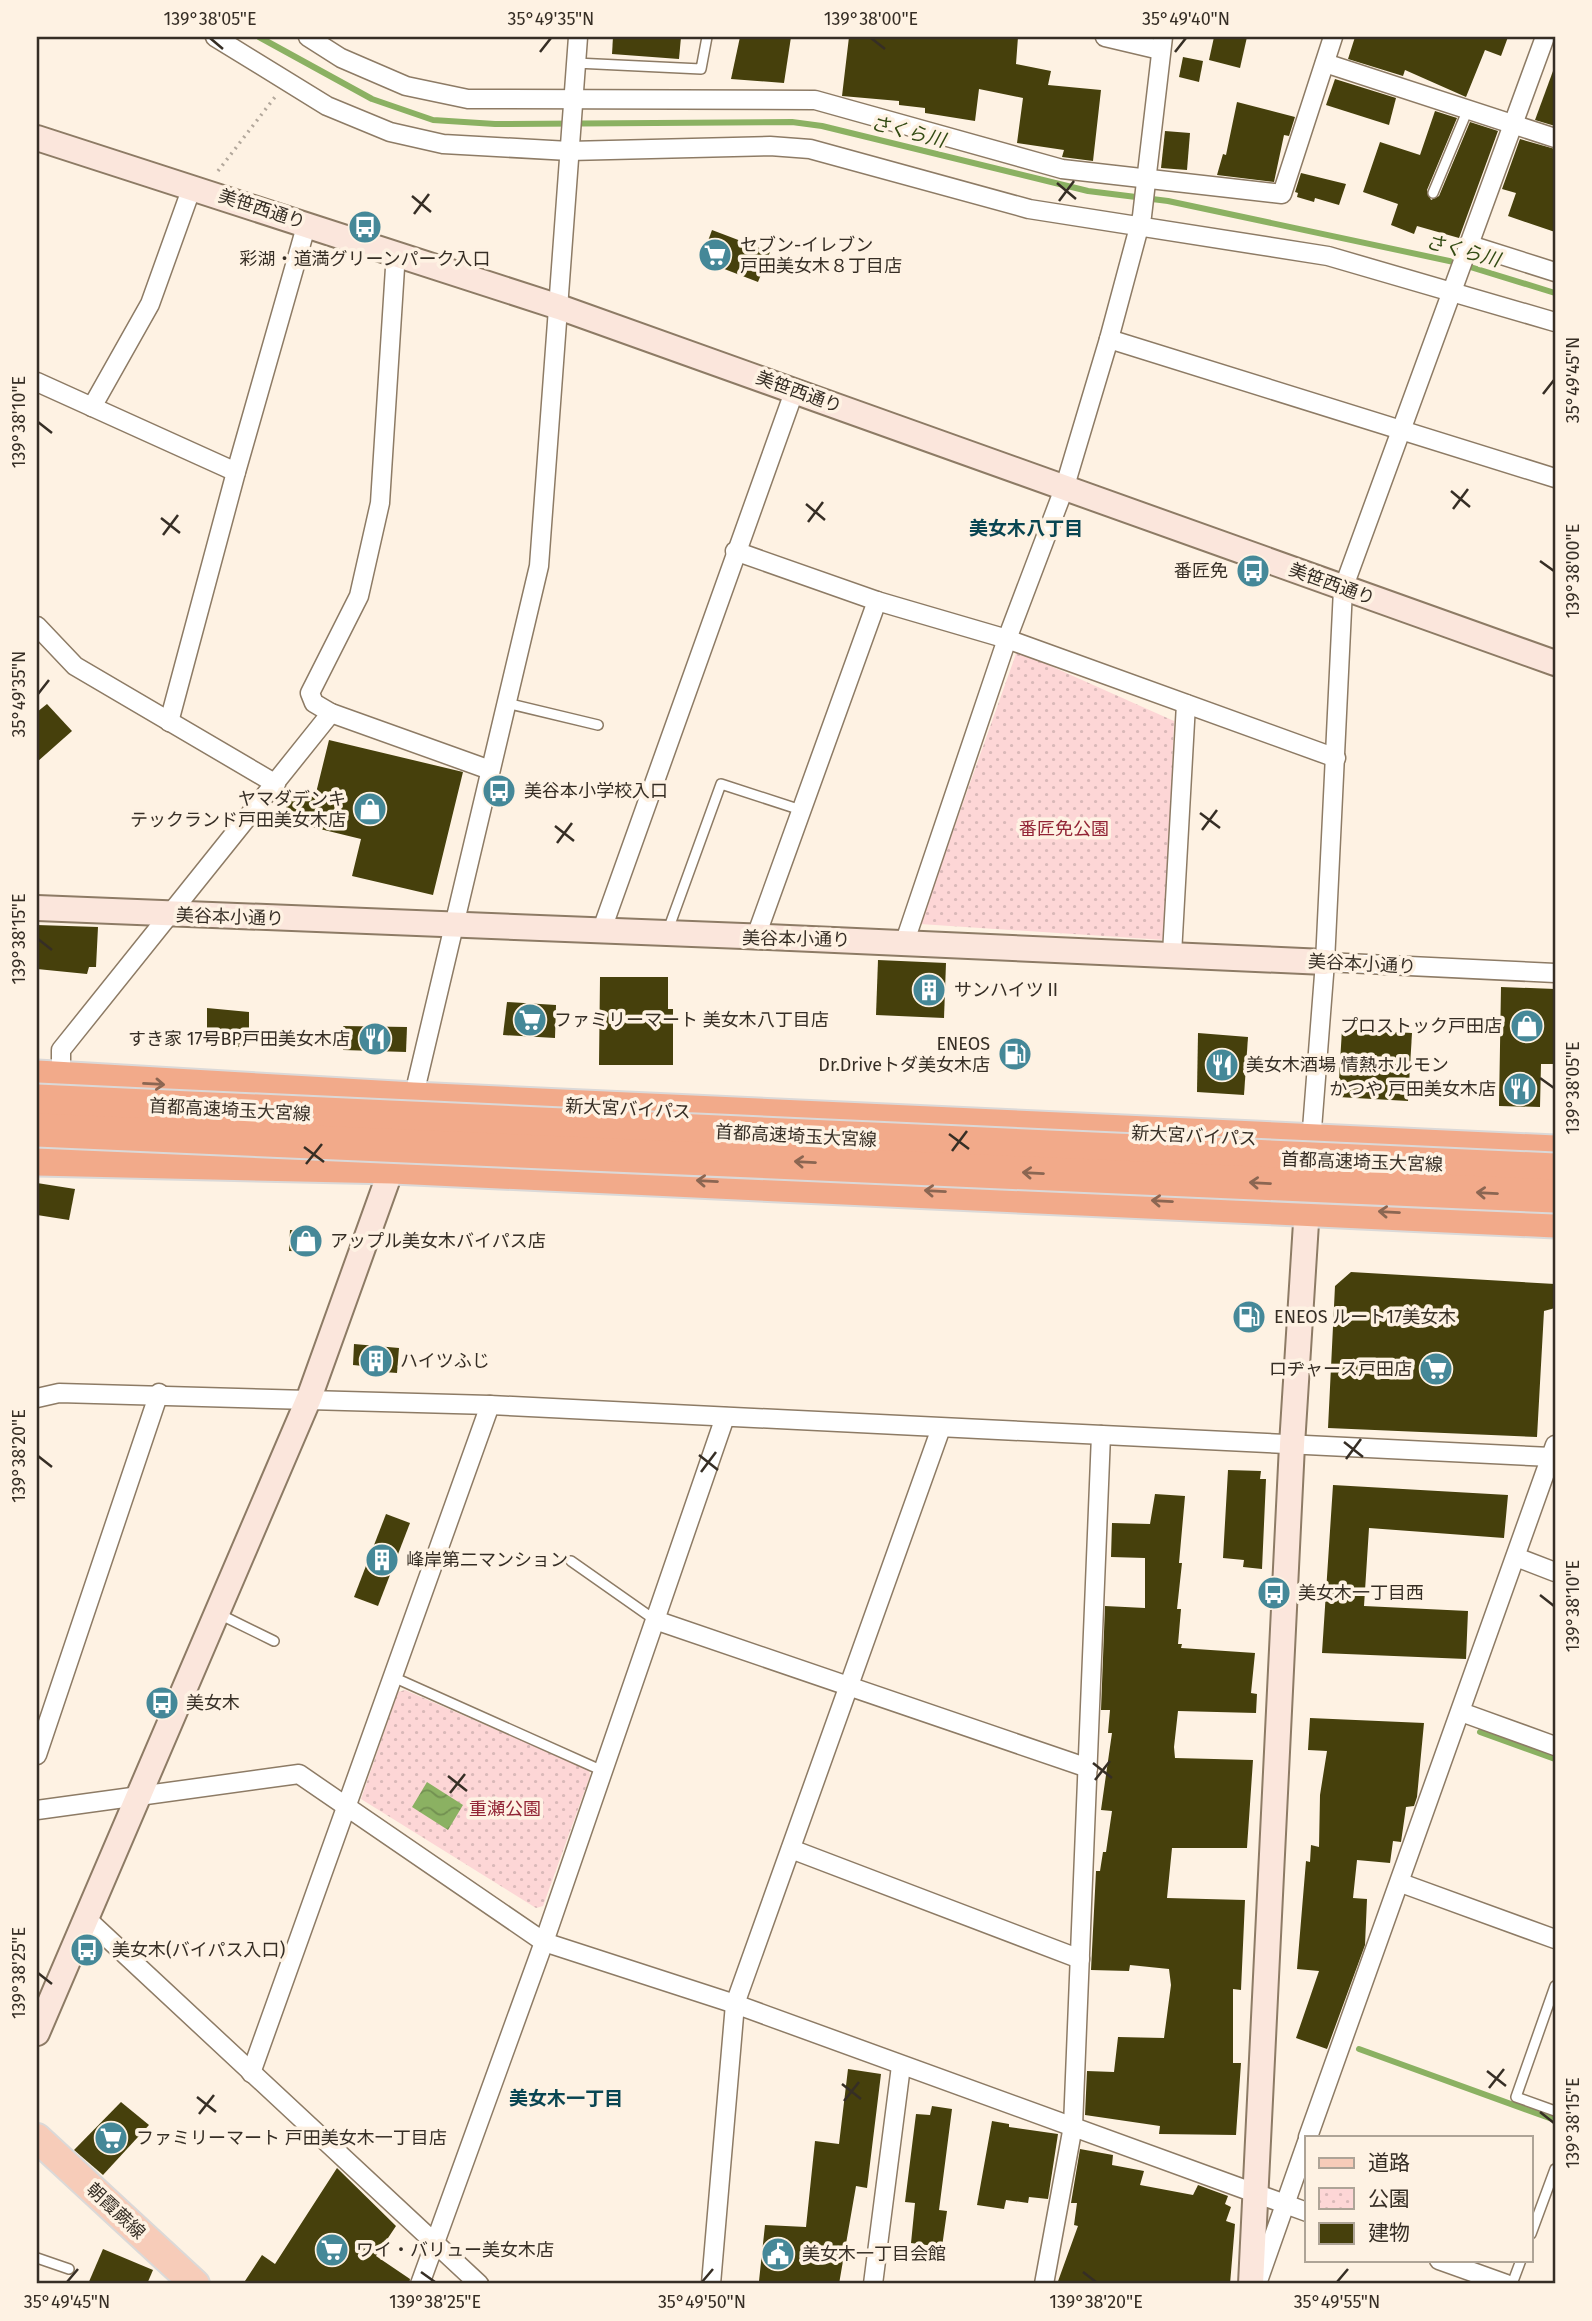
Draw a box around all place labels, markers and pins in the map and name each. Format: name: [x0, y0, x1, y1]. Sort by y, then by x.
bus stop icon: 彩湖・道満グリーンパーク入口: [346, 208, 384, 246]
place label: セブン-イレブン 戸田美女木８丁目店: [740, 234, 902, 277]
supermarket icon: セブン-イレブン 戸田美女木８丁目店: [696, 236, 734, 274]
place label: 彩湖・道満グリーンパーク入口: [239, 248, 491, 270]
bus stop icon: 番匠免: [1234, 552, 1272, 590]
place label: 番匠免: [1174, 560, 1228, 582]
bus stop icon: 美谷本小学校入口: [480, 772, 518, 810]
place label: 美谷本小学校入口: [524, 780, 668, 802]
place label: ヤマダデンキ テックランド戸田美女木店: [130, 788, 346, 831]
shop icon: ヤマダデンキ テックランド戸田美女木店: [351, 790, 389, 828]
building icon: サンハイツⅡ: [910, 971, 948, 1009]
place label: サンハイツⅡ: [954, 979, 1062, 1001]
supermarket icon: ファミリーマート 美女木八丁目店: [511, 1001, 549, 1039]
shop icon: プロストック戸田店: [1508, 1007, 1546, 1045]
place label: ファミリーマート 美女木八丁目店: [554, 1009, 829, 1031]
place label: プロストック戸田店: [1340, 1015, 1502, 1037]
restaurant icon: すき家 17号BP戸田美女木店: [356, 1020, 394, 1058]
place label: すき家 17号BP戸田美女木店: [128, 1028, 350, 1050]
place label: ENEOS Dr.Driveトダ美女木店: [818, 1033, 990, 1076]
fuel station icon: ENEOS Dr.Driveトダ美女木店: [996, 1035, 1034, 1073]
restaurant icon: 美女木酒場 情熱ホルモン: [1203, 1046, 1241, 1084]
place label: 美女木酒場 情熱ホルモン: [1246, 1054, 1449, 1076]
restaurant icon: かつや 戸田美女木店: [1501, 1070, 1539, 1108]
place label: かつや 戸田美女木店: [1329, 1078, 1496, 1100]
shop icon: アップル美女木バイパス店: [287, 1222, 325, 1260]
place label: アップル美女木バイパス店: [330, 1230, 546, 1252]
fuel station icon: ENEOS ルート17美女木: [1230, 1298, 1268, 1336]
place label: ENEOS ルート17美女木: [1274, 1306, 1456, 1328]
building icon: ハイツふじ: [357, 1342, 395, 1380]
place label: ハイツふじ: [400, 1350, 490, 1372]
supermarket icon: ロヂャース戸田店: [1417, 1350, 1455, 1388]
place label: ロヂャース戸田店: [1269, 1358, 1412, 1380]
building icon: 峰岸第二マンション: [363, 1541, 401, 1579]
place label: 峰岸第二マンション: [406, 1549, 568, 1571]
bus stop icon: 美女木一丁目西: [1255, 1574, 1293, 1612]
place label: 美女木一丁目西: [1298, 1582, 1424, 1604]
bus stop icon: 美女木: [143, 1684, 181, 1722]
place label: 美女木: [186, 1692, 240, 1714]
bus stop icon: 美女木(バイパス入口): [68, 1931, 106, 1969]
place label: 美女木(バイパス入口): [112, 1939, 285, 1961]
supermarket icon: ファミリーマート 戸田美女木一丁目店: [92, 2119, 130, 2157]
place label: ファミリーマート 戸田美女木一丁目店: [136, 2127, 447, 2149]
supermarket icon: ワイ・バリュー美女木店: [313, 2231, 351, 2269]
public building icon: 美女木一丁目会館: [759, 2235, 797, 2273]
place label: ワイ・バリュー美女木店: [356, 2239, 554, 2261]
place label: 美女木一丁目会館: [802, 2243, 946, 2265]

